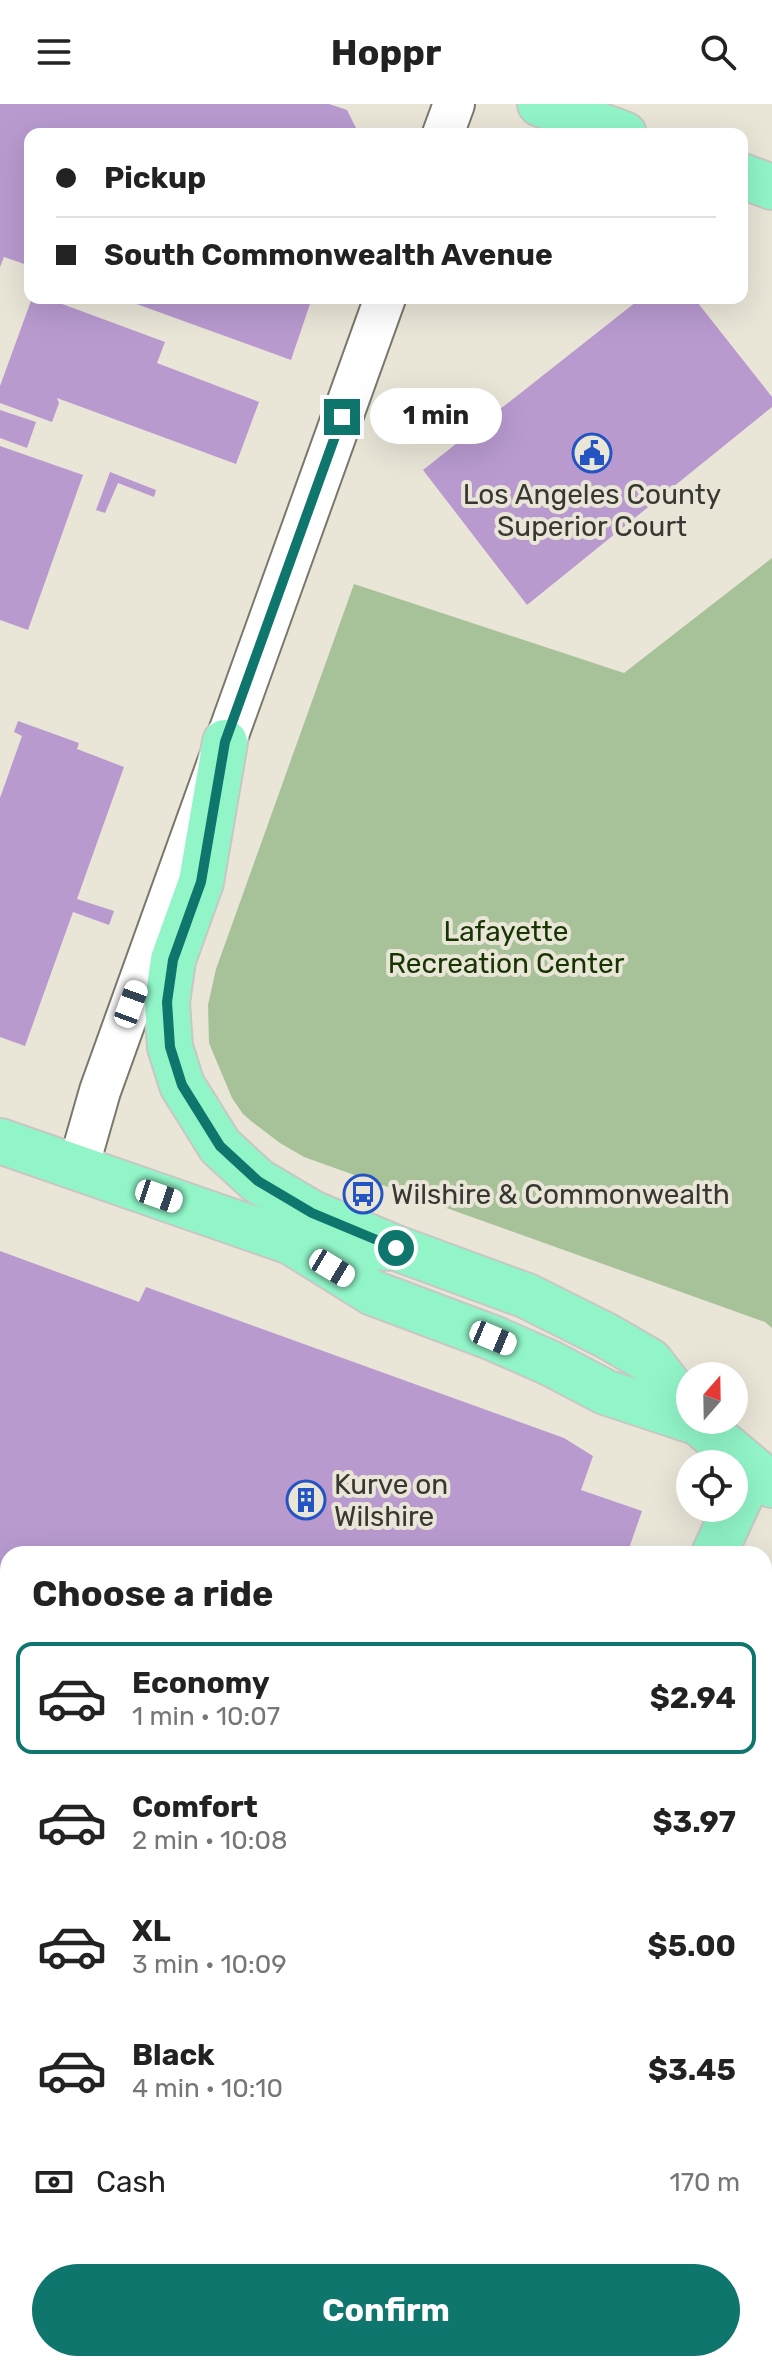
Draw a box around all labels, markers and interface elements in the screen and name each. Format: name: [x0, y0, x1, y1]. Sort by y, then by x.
icon: menu: [32, 30, 76, 74]
icon: search: [696, 30, 740, 74]
text: Hoppr: [331, 31, 441, 74]
text: Pickup: [104, 160, 206, 196]
text: South Commonwealth Avenue: [104, 237, 553, 273]
callout: 1 min: [370, 389, 502, 445]
route end: [324, 399, 360, 435]
text: 1 min: [403, 400, 469, 431]
public building icon: Los Angeles County Superior Court: [571, 432, 613, 474]
place label: Los Angeles County Superior Court: [463, 478, 721, 543]
park label: Lafayette Recreation Center: [388, 915, 625, 980]
car: [112, 977, 150, 1031]
bus stop icon: Wilshire & Commonwealth: [342, 1173, 384, 1215]
car: [132, 1177, 186, 1215]
place label: Wilshire & Commonwealth: [391, 1178, 730, 1211]
route start: [378, 1230, 414, 1266]
car: [305, 1245, 359, 1291]
car: [466, 1318, 520, 1358]
north arrow: [676, 1362, 748, 1434]
map controls: [676, 1362, 748, 1522]
button: locate: [676, 1450, 748, 1522]
place label: Kurve on Wilshire: [334, 1468, 448, 1533]
building icon: Kurve on Wilshire: [285, 1479, 327, 1521]
text: Choose a ride: [32, 1572, 273, 1615]
icon: car: [36, 1662, 108, 1734]
text: Economy: [132, 1665, 270, 1701]
text: $2.94: [650, 1680, 736, 1716]
text: 1 min · 10:07: [132, 1701, 280, 1732]
icon: car: [36, 1786, 108, 1858]
text: Comfort: [132, 1789, 258, 1825]
text: $3.97: [652, 1804, 736, 1840]
text: 2 min · 10:08: [132, 1825, 287, 1856]
icon: car: [36, 1910, 108, 1982]
text: XL: [132, 1913, 171, 1949]
text: $5.00: [648, 1928, 736, 1964]
text: 3 min · 10:09: [132, 1949, 287, 1980]
icon: car: [36, 2034, 108, 2106]
text: Black: [132, 2037, 215, 2073]
text: $3.45: [648, 2052, 736, 2088]
text: 4 min · 10:10: [132, 2073, 283, 2104]
icon: cash: [32, 2160, 76, 2204]
text: Cash: [96, 2164, 166, 2200]
text: 170 m: [670, 2167, 740, 2198]
button: Confirm: [32, 2264, 740, 2356]

